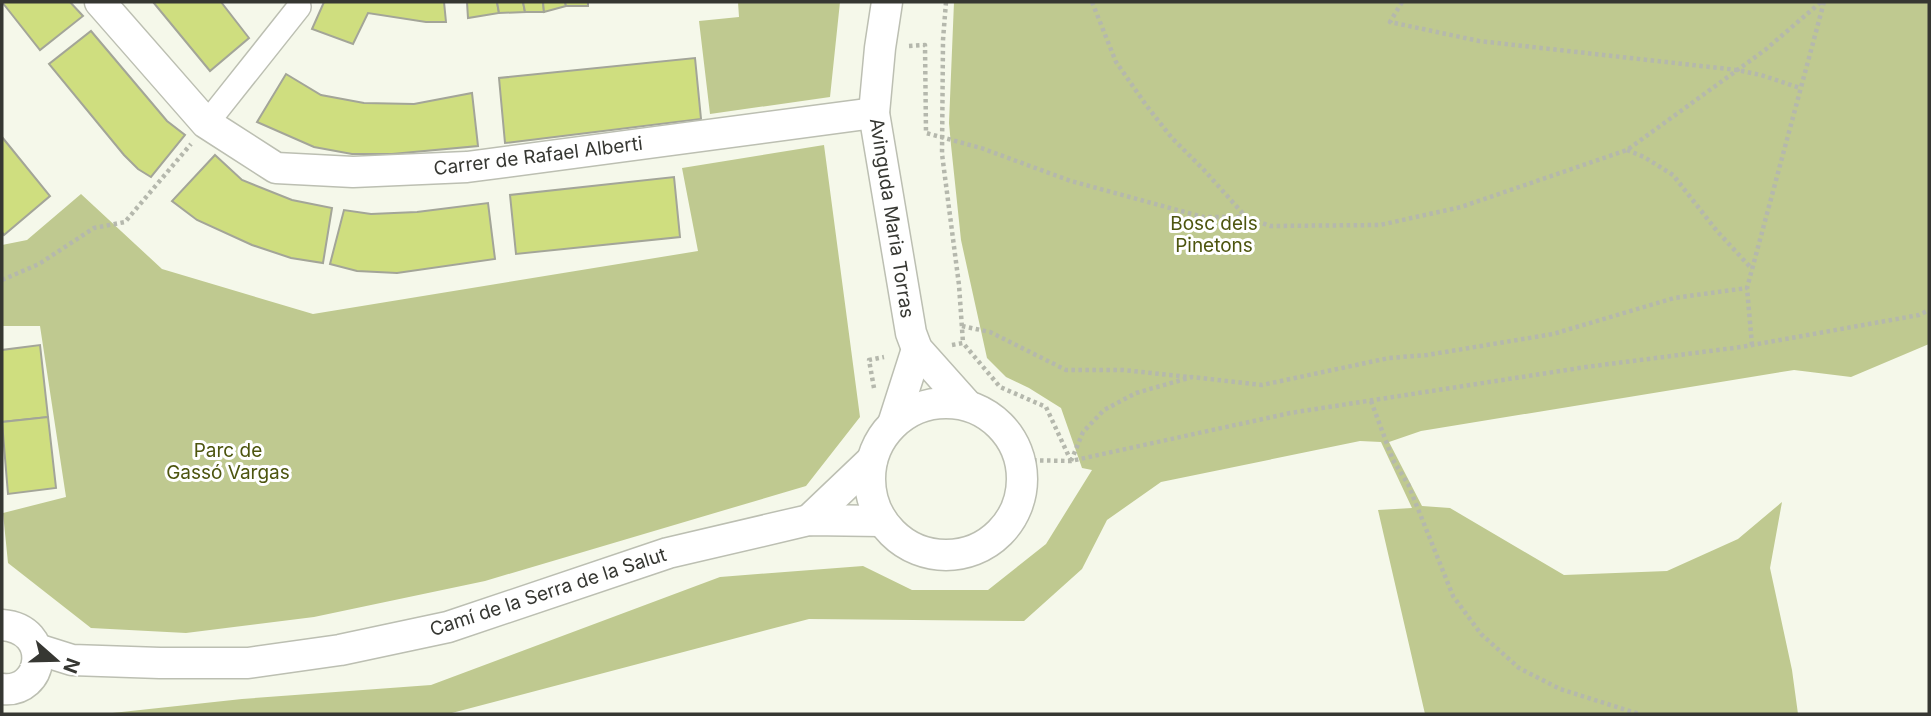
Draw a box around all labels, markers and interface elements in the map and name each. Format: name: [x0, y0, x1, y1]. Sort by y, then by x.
street label: Avinguda Maria Torras: [865, 116, 919, 320]
street label: Carrer de Rafael Alberti: [432, 132, 644, 180]
park label: Bosc dels Pinetons: [1170, 212, 1258, 257]
park label: Parc de Gassó Vargas: [166, 439, 290, 484]
street label: Camí de la Serra de la Salut: [427, 543, 669, 641]
north arrow: [21, 625, 91, 695]
text: N: [58, 655, 85, 676]

